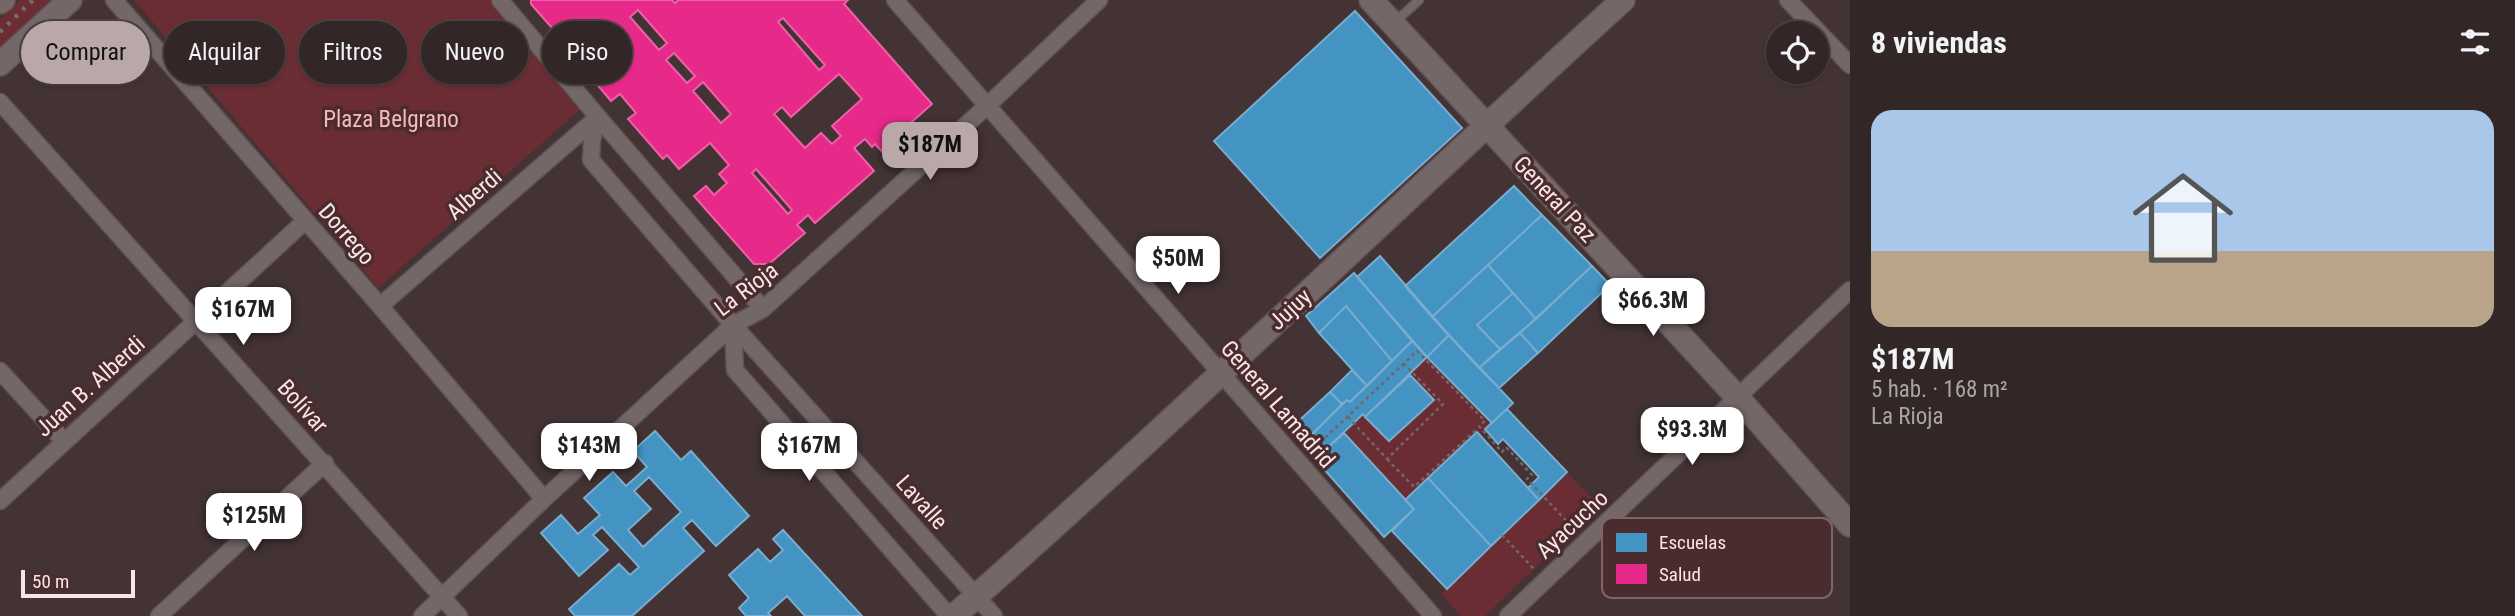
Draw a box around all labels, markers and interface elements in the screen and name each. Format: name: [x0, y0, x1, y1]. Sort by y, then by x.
chip: Comprar: [21, 21, 150, 84]
chip: Alquilar: [164, 21, 285, 84]
chip: Filtros: [299, 21, 407, 84]
chip: Nuevo: [421, 21, 528, 84]
chip: Piso: [542, 21, 632, 84]
map controls: [1766, 21, 1829, 84]
button: locate: [1766, 21, 1829, 84]
icon: filters: [2456, 23, 2494, 61]
text: 8 viviendas: [1871, 25, 2007, 60]
park label: Plaza Belgrano: [323, 106, 459, 133]
pin: $187M: [881, 122, 979, 182]
text: $187M: [898, 131, 962, 158]
street label: General Paz: [1508, 151, 1601, 248]
icon: home: [2120, 155, 2246, 281]
street label: Alberdi: [441, 163, 507, 226]
street label: Dorrego: [313, 198, 380, 270]
pin: $50M: [1137, 236, 1219, 296]
text: $50M: [1152, 245, 1204, 272]
street label: La Rioja: [709, 257, 783, 322]
pin: $66.3M: [1596, 278, 1710, 338]
street label: Jujuy: [1264, 283, 1317, 336]
text: $66.3M: [1618, 287, 1688, 314]
pin: $167M: [194, 288, 292, 347]
text: $167M: [211, 296, 275, 323]
street label: Juan B. Alberdi: [30, 330, 151, 442]
street label: General Lamadrid: [1215, 335, 1340, 473]
text: $187M: [1871, 341, 1954, 376]
street label: Bolívar: [272, 374, 334, 439]
text: 5 hab. · 168 m²: [1871, 376, 2008, 403]
text: La Rioja: [1871, 403, 1943, 430]
pin: $93.3M: [1635, 407, 1749, 467]
text: $93.3M: [1657, 416, 1727, 443]
pin: $143M: [540, 424, 638, 483]
pin: $167M: [760, 424, 858, 483]
text: $143M: [557, 432, 621, 459]
text: $167M: [777, 432, 841, 459]
street label: Lavalle: [890, 470, 953, 535]
street label: Ayacucho: [1531, 484, 1614, 564]
pin: $125M: [205, 494, 303, 553]
text: $125M: [222, 502, 286, 529]
legend: [1602, 518, 1832, 598]
text: Escuelas: [1659, 531, 1726, 554]
text: Salud: [1659, 563, 1701, 586]
scale bar: [21, 567, 135, 599]
text: 50 m: [32, 570, 69, 593]

